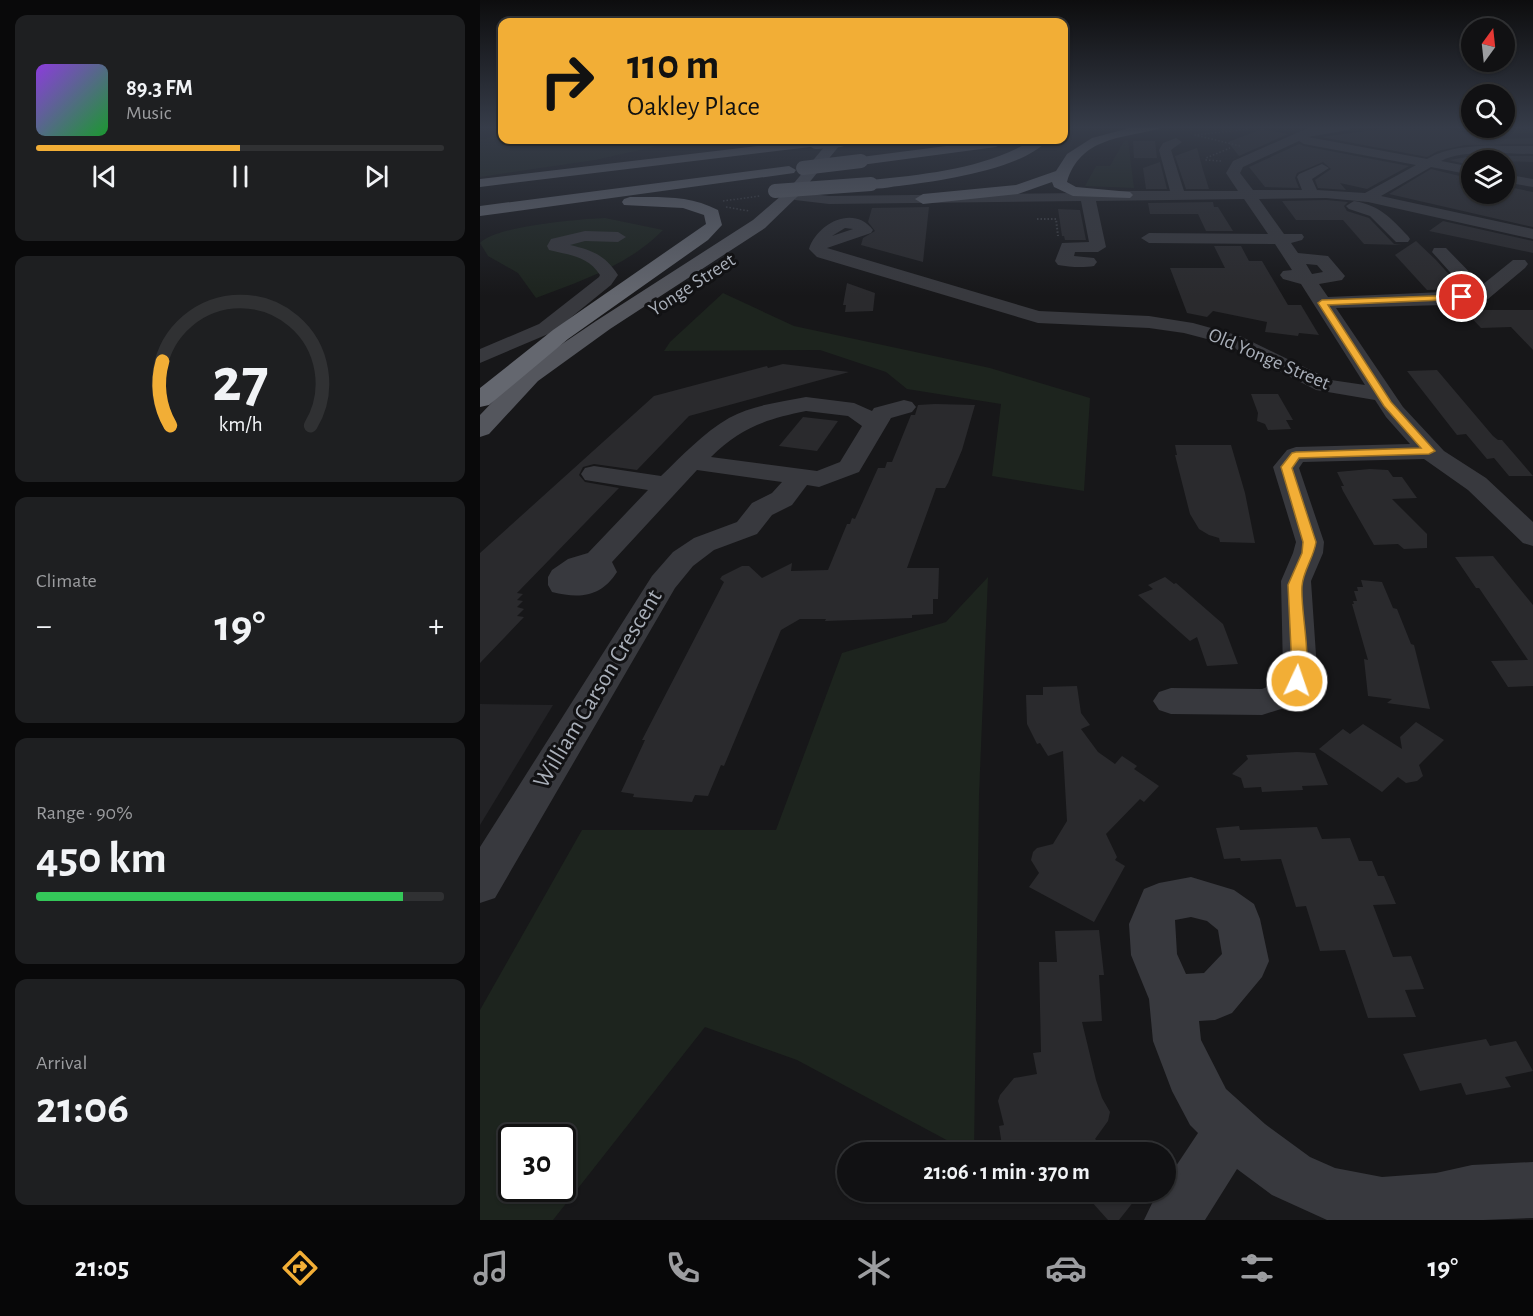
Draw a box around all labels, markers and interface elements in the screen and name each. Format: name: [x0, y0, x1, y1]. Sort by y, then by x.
north arrow: [1461, 18, 1515, 72]
map controls: [1461, 18, 1515, 204]
icon: right: [528, 42, 606, 120]
text: 110 m: [627, 44, 719, 86]
text: 89.3 FM: [126, 77, 193, 99]
button: search: [1461, 84, 1515, 138]
text: Oakley Place: [627, 93, 760, 120]
text: Music: [126, 103, 172, 123]
button: layers: [1461, 150, 1515, 204]
icon: previous: [88, 160, 121, 193]
icon: pause: [224, 160, 257, 193]
icon: next: [360, 160, 393, 193]
street label: Yonge Street: [645, 249, 739, 320]
pin: [1436, 271, 1487, 322]
icon: arrive: [1445, 280, 1478, 313]
street label: Old Yonge Street: [1205, 324, 1333, 394]
text: 27: [212, 350, 268, 412]
text: km/h: [218, 414, 262, 435]
text: Climate: [36, 571, 97, 591]
street label: William Carson Crescent: [529, 585, 667, 792]
text: 19°: [214, 604, 266, 649]
text: −: [36, 610, 52, 643]
text: +: [428, 610, 444, 643]
position arrow: [1265, 649, 1329, 713]
text: Range · 90%: [36, 803, 133, 823]
text: 450 km: [36, 836, 167, 881]
text: Arrival: [36, 1053, 87, 1073]
text: 21:06: [36, 1086, 129, 1131]
speed limit sign: 30: [498, 1124, 576, 1202]
text: 21:06 · 1 min · 370 m: [923, 1161, 1090, 1183]
icon: directions: [279, 1247, 321, 1289]
icon: music: [470, 1247, 512, 1289]
icon: phone: [662, 1247, 704, 1289]
icon: climate: [853, 1247, 895, 1289]
icon: car: [1045, 1247, 1087, 1289]
icon: filters: [1236, 1247, 1278, 1289]
text: 21:05: [75, 1254, 129, 1281]
text: 19°: [1427, 1254, 1458, 1281]

